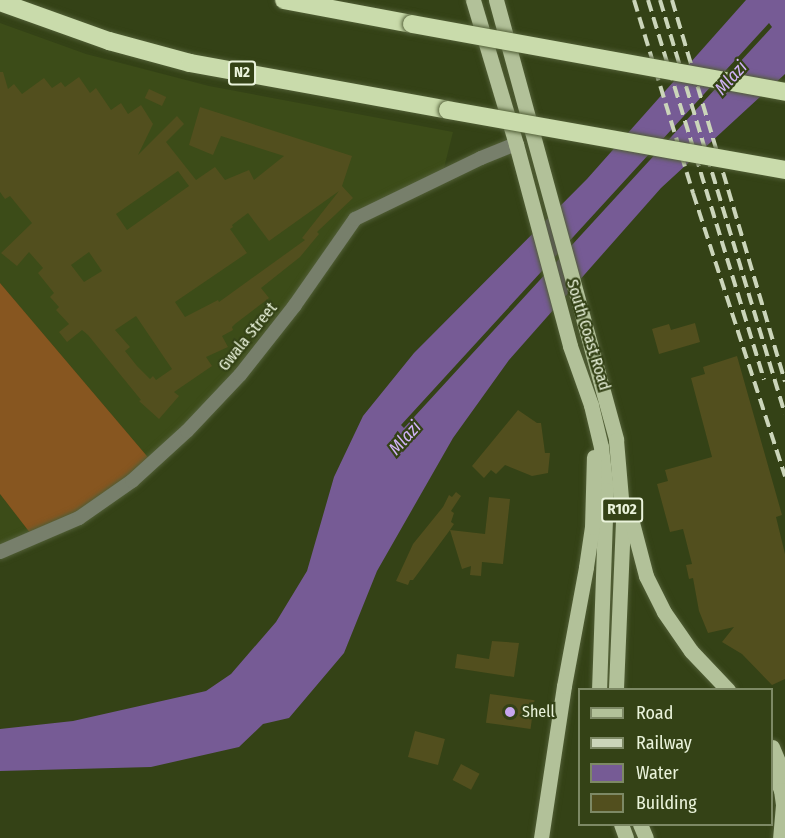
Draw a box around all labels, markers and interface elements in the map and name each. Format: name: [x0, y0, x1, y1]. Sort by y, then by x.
water label: Mlazi: [710, 57, 752, 99]
road number: N2: [227, 61, 257, 85]
street label: South Coast Road: [562, 277, 614, 393]
street label: Gwala Street: [215, 299, 281, 375]
water label: Mlazi: [384, 417, 426, 459]
road number: R102: [601, 498, 643, 522]
legend: [578, 688, 773, 826]
place label: Shell: [522, 702, 555, 722]
text: Road: [636, 702, 673, 724]
marker: Shell: [503, 705, 517, 719]
text: Railway: [636, 732, 692, 754]
text: Water: [636, 762, 679, 784]
text: Building: [636, 792, 697, 814]

